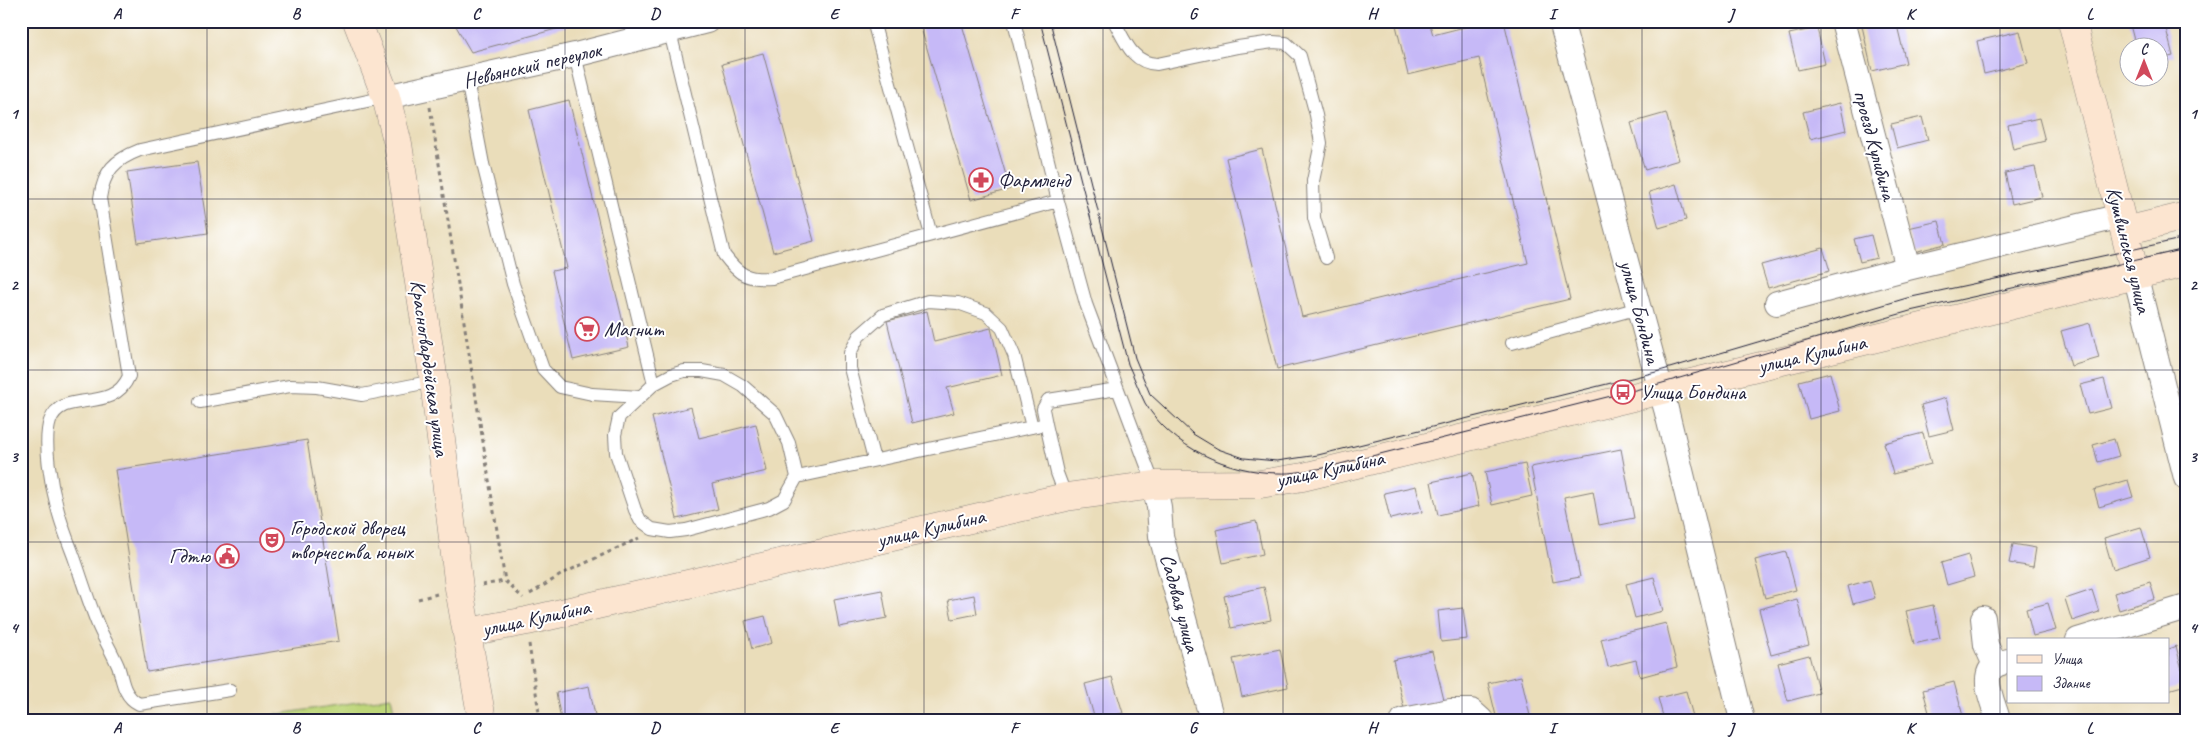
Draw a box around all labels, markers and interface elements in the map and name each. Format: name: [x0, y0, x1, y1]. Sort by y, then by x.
text: A: [113, 4, 123, 24]
text: B: [292, 4, 302, 24]
text: C: [472, 4, 482, 24]
text: D: [650, 4, 661, 24]
text: E: [830, 4, 841, 24]
text: F: [1010, 4, 1021, 24]
text: G: [1189, 4, 1199, 24]
text: H: [1367, 4, 1379, 24]
text: I: [1549, 4, 1559, 24]
text: J: [1727, 4, 1736, 24]
text: K: [1906, 4, 1918, 24]
text: L: [2087, 4, 2095, 24]
street label: Невьянский переулок: [461, 36, 606, 93]
north arrow: [2120, 38, 2170, 88]
text: С: [2141, 41, 2150, 58]
street label: проезд Кулибина: [1848, 87, 1903, 205]
text: 1: [10, 104, 19, 124]
text: 1: [2189, 104, 2198, 124]
pharmacy icon: Фармленд: [968, 167, 994, 193]
place label: Фармленд: [998, 167, 1072, 193]
street label: Кушвинская улица: [2101, 184, 2158, 318]
street label: улица Бондина: [1613, 256, 1667, 369]
text: 2: [10, 275, 19, 295]
text: 2: [2189, 275, 2198, 295]
street label: Красногвардейская улица: [405, 278, 455, 459]
supermarket icon: Магнит: [574, 316, 600, 342]
place label: Магнит: [604, 316, 665, 342]
street label: улица Кулибина: [1754, 329, 1870, 379]
bus stop icon: Улица Бондина: [1610, 379, 1636, 405]
place label: Улица Бондина: [1640, 379, 1747, 405]
street label: улица Кулибина: [1272, 444, 1388, 494]
text: 3: [10, 447, 19, 467]
text: 3: [2189, 447, 2198, 467]
street label: улица Кулибина: [873, 503, 989, 553]
place label: Городской дворец творчества юных: [290, 515, 415, 565]
theatre icon: Городской дворец творчества юных: [259, 527, 285, 553]
place label: Гдтю: [169, 543, 211, 569]
public building icon: Гдтю: [214, 543, 240, 569]
street label: Садовая улица: [1154, 551, 1206, 657]
street label: улица Кулибина: [478, 593, 594, 643]
text: 4: [10, 618, 19, 638]
text: 4: [2189, 618, 2198, 638]
legend: [2007, 638, 2170, 704]
text: Улица: [2052, 650, 2083, 669]
text: Здание: [2052, 674, 2091, 693]
text: A: [113, 718, 123, 738]
text: B: [292, 718, 302, 738]
text: C: [472, 718, 482, 738]
text: D: [650, 718, 661, 738]
text: E: [830, 718, 841, 738]
text: F: [1010, 718, 1021, 738]
text: G: [1189, 718, 1199, 738]
text: H: [1367, 718, 1379, 738]
text: I: [1549, 718, 1559, 738]
text: J: [1727, 718, 1736, 738]
text: K: [1906, 718, 1918, 738]
text: L: [2087, 718, 2095, 738]

